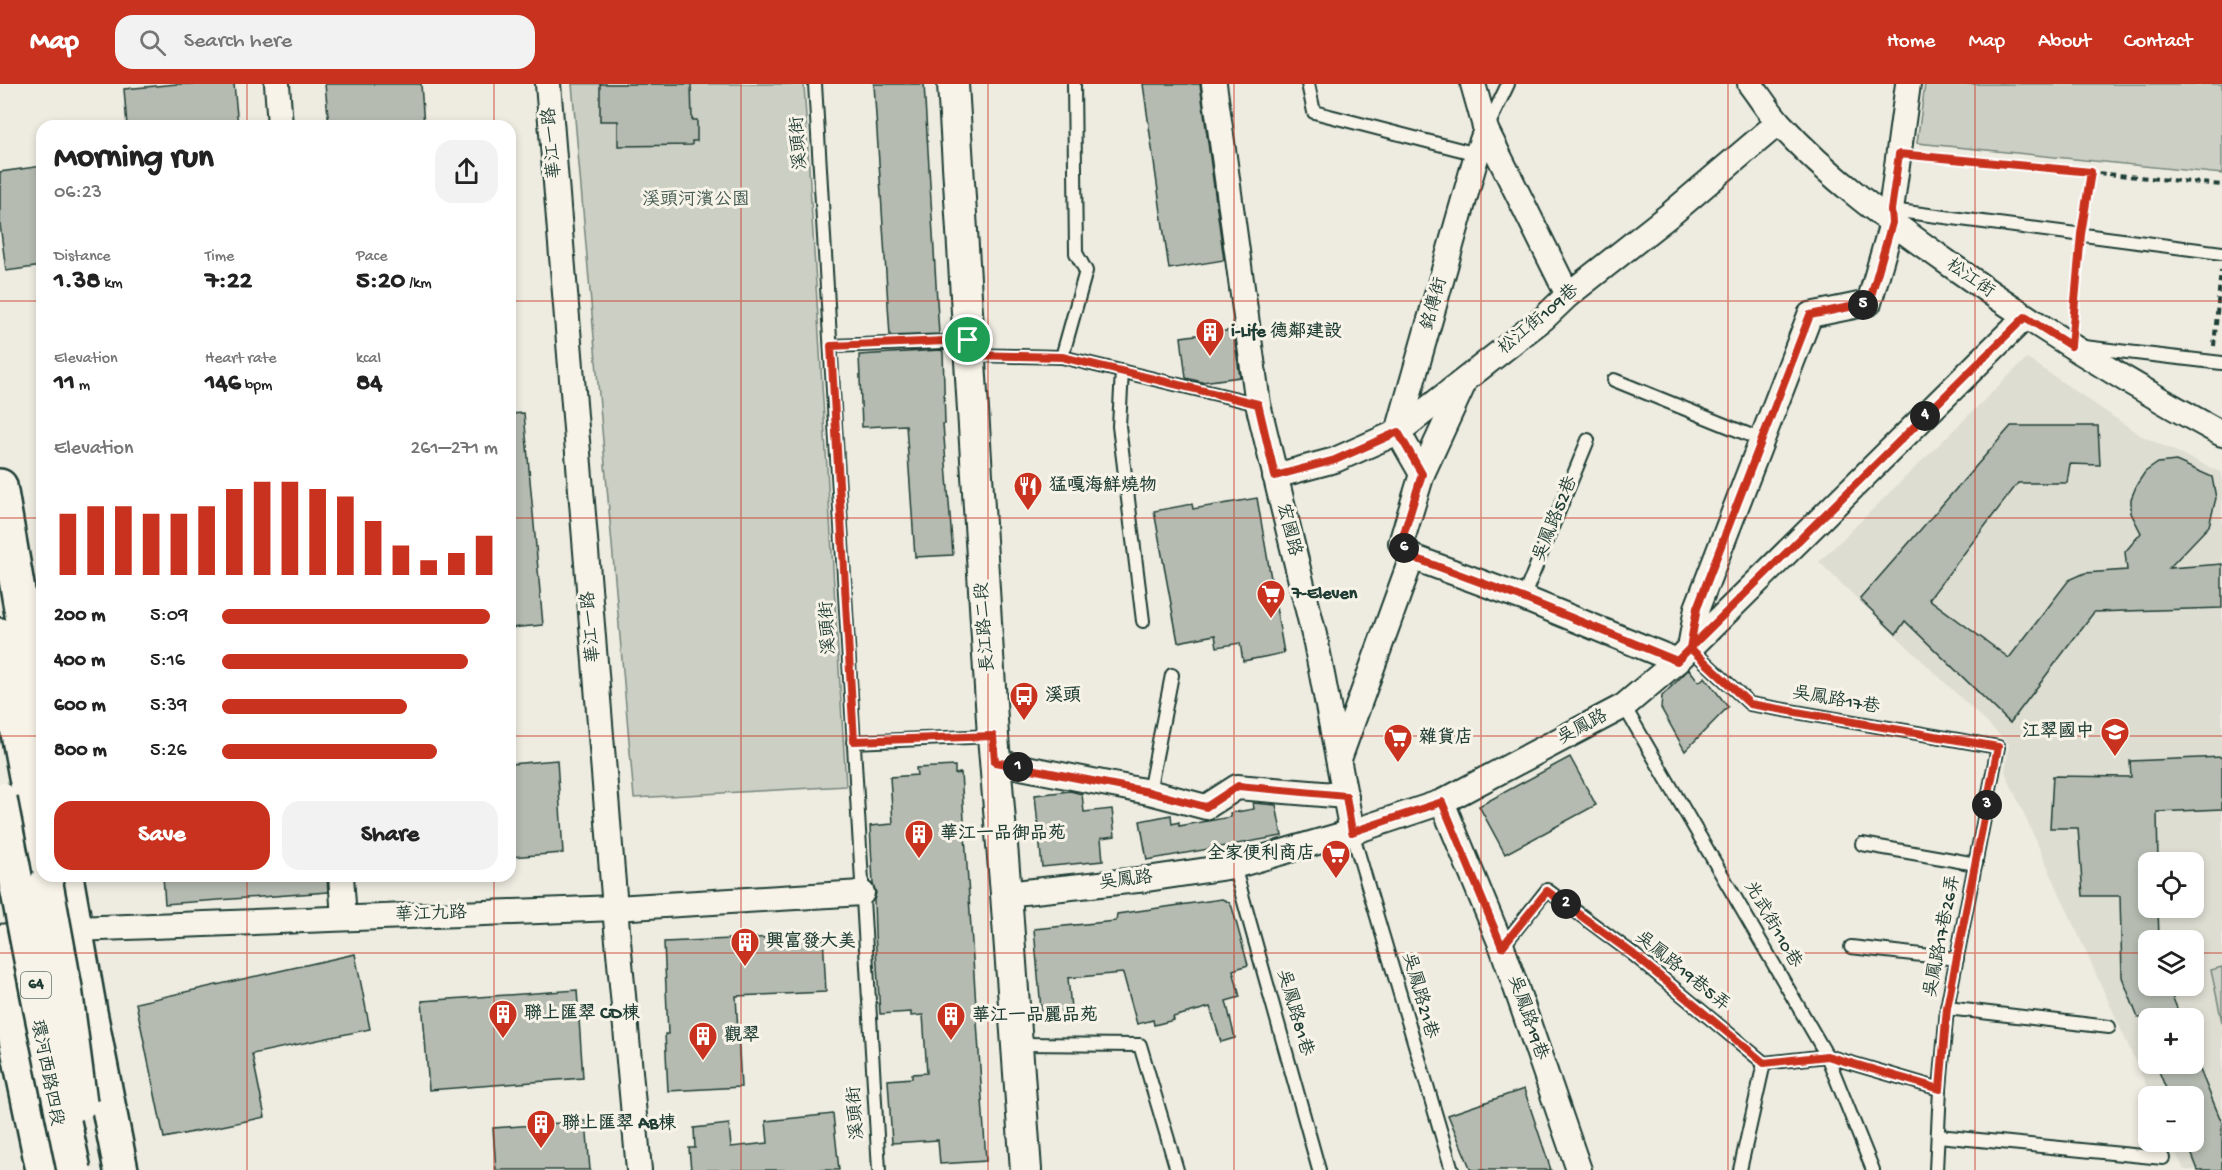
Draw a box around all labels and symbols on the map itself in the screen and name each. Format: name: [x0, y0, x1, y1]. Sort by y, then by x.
street label: 華江一路: [538, 106, 567, 180]
street label: 溪頭街: [787, 115, 812, 171]
park label: 溪頭河濱公園: [642, 189, 750, 211]
street label: 松江街: [1942, 254, 1999, 303]
street label: 銘傳街: [1417, 275, 1453, 333]
street label: 松江街109巷: [1494, 280, 1583, 360]
pin: 5: [1848, 290, 1878, 320]
pin: [942, 314, 993, 365]
building icon: i-Life 德鄰建設: [1194, 316, 1226, 358]
place label: i-Life 德鄰建設: [1231, 321, 1342, 343]
pin: 4: [1910, 401, 1940, 431]
restaurant icon: 猛嘎海鮮燒物: [1012, 470, 1044, 512]
street label: 吳鳳路52巷: [1528, 473, 1583, 565]
place label: 猛嘎海鮮燒物: [1049, 475, 1157, 497]
street label: 宏國路: [1271, 501, 1306, 559]
pin: 6: [1389, 533, 1419, 563]
supermarket icon: 7-Eleven: [1255, 578, 1287, 620]
street label: 長江路二段: [971, 581, 1000, 673]
place label: 7-Eleven: [1291, 584, 1358, 605]
street label: 華江一路: [577, 590, 606, 664]
street label: 溪頭街: [816, 600, 841, 656]
bus stop icon: 溪頭: [1008, 680, 1040, 722]
street label: 吳鳳路17巷: [1791, 682, 1882, 719]
place label: 溪頭: [1045, 685, 1081, 707]
street label: 吳鳳路: [1554, 705, 1612, 750]
school or university icon: 江翠國中: [2099, 716, 2131, 758]
place label: 江翠國中: [2022, 721, 2094, 743]
supermarket icon: 雜貨店: [1382, 722, 1414, 764]
place label: 雜貨店: [1419, 727, 1473, 749]
pin: 1: [1003, 752, 1033, 782]
pin: 3: [1972, 790, 2002, 820]
building icon: 華江一品御品苑: [903, 818, 935, 860]
place label: 華江一品御品苑: [940, 823, 1066, 845]
supermarket icon: 全家便利商店: [1320, 838, 1352, 880]
place label: 全家便利商店: [1207, 843, 1315, 865]
street label: 吳鳳路: [1098, 866, 1154, 895]
street label: 吳鳳路17巷26弄: [1920, 873, 1965, 999]
street label: 光武街110巷: [1739, 877, 1806, 972]
pin: 2: [1551, 889, 1581, 919]
street label: 華江九路: [395, 902, 467, 927]
building icon: 興富發大美: [729, 926, 761, 968]
street label: 吳鳳路19巷5弄: [1630, 927, 1734, 1017]
place label: 興富發大美: [766, 930, 856, 953]
street label: 吳鳳路21巷: [1397, 950, 1442, 1041]
street label: 吳鳳路81巷: [1272, 967, 1317, 1059]
road number: 64: [21, 972, 51, 998]
street label: 吳鳳路19巷: [1503, 973, 1552, 1063]
building icon: 聯上匯翠 CD棟: [487, 998, 519, 1040]
building icon: 華江一品麗品苑: [935, 1000, 967, 1042]
place label: 聯上匯翠 CD棟: [524, 1003, 641, 1025]
place label: 華江一品麗品苑: [972, 1005, 1098, 1027]
street label: 環河西路四段: [25, 1018, 68, 1128]
building icon: 觀翠: [687, 1020, 719, 1062]
place label: 觀翠: [724, 1025, 760, 1047]
street label: 溪頭街: [844, 1085, 869, 1141]
building icon: 聯上匯翠 AB棟: [525, 1108, 557, 1150]
place label: 聯上匯翠 AB棟: [562, 1113, 677, 1135]

